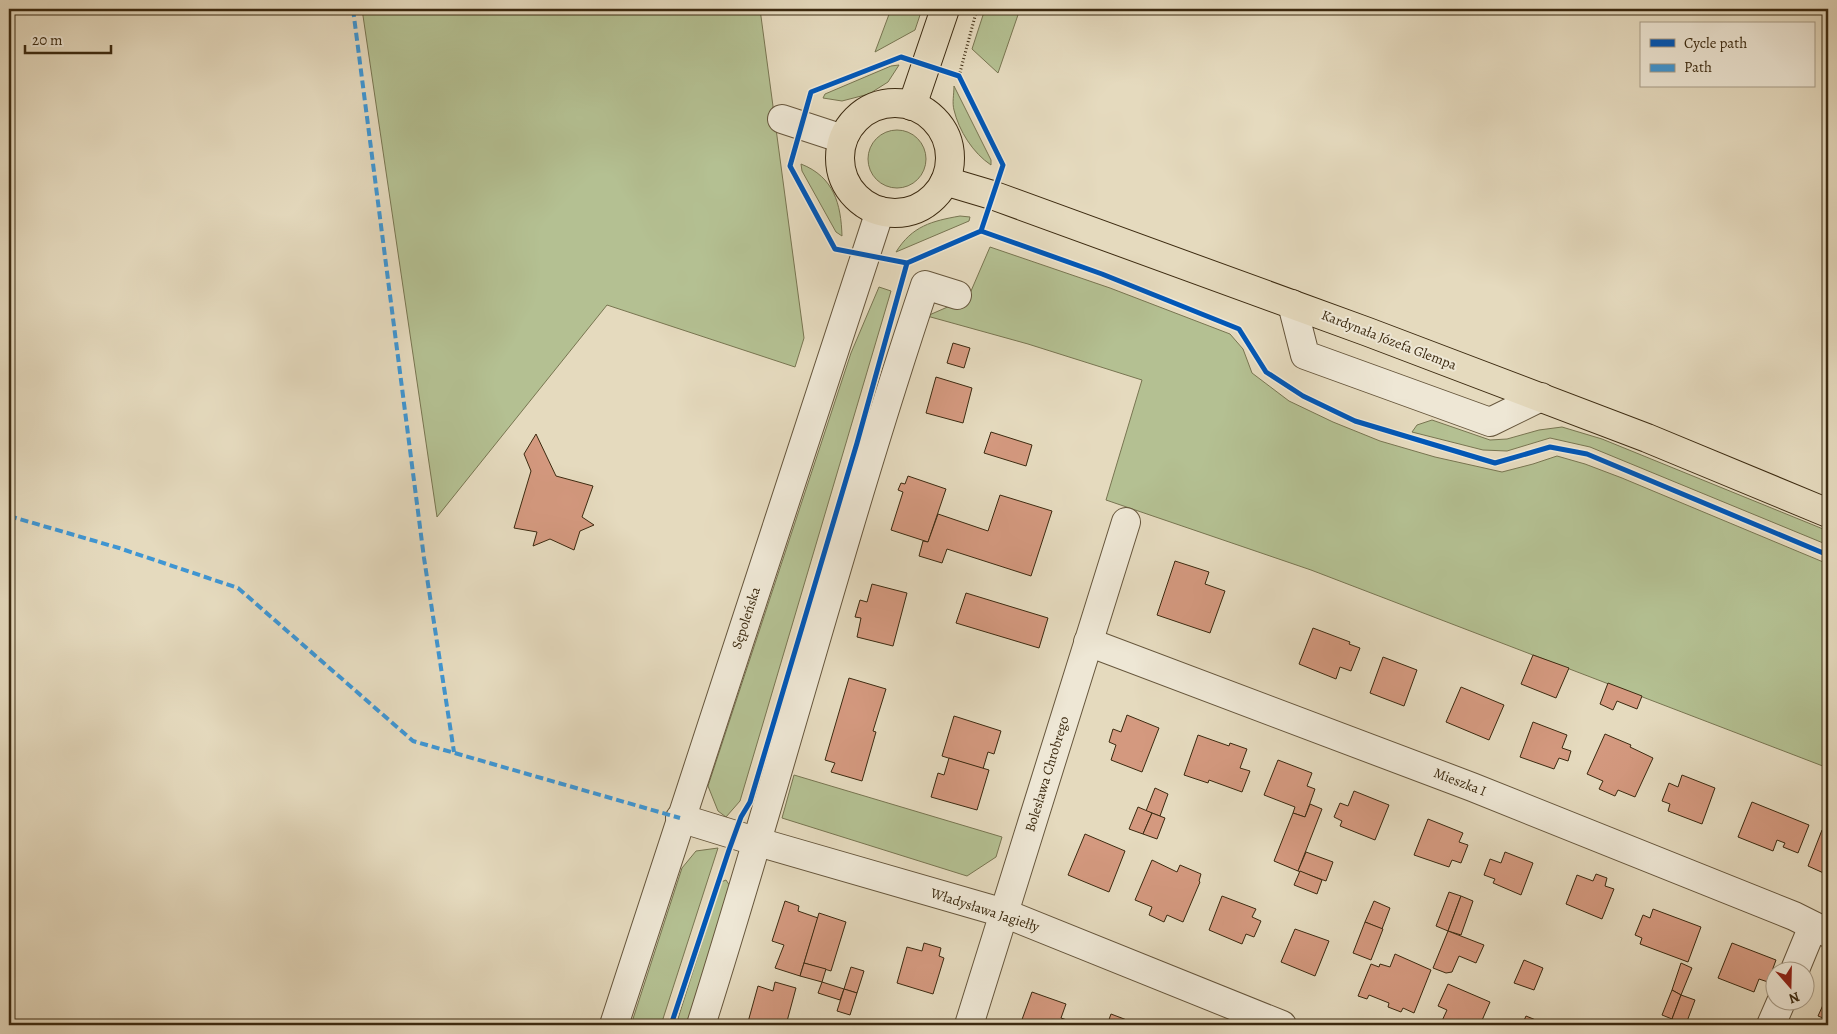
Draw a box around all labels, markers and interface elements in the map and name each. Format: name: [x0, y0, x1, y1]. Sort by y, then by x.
scale bar: [25, 22, 111, 54]
legend: [1640, 22, 1814, 88]
text: 20 m: [32, 30, 63, 50]
text: Cycle path: [1684, 33, 1747, 53]
text: Path: [1684, 57, 1712, 77]
street label: Kardynała Józefa Glempa: [1319, 305, 1460, 375]
street label: Sępoleńska: [727, 584, 765, 651]
street label: Bolesława Chrobrego: [1020, 714, 1074, 834]
street label: Mieszka I: [1431, 763, 1489, 801]
street label: Władysława Jagiełły: [927, 883, 1043, 937]
north arrow: [1764, 962, 1814, 1012]
text: N: [1786, 987, 1802, 1008]

